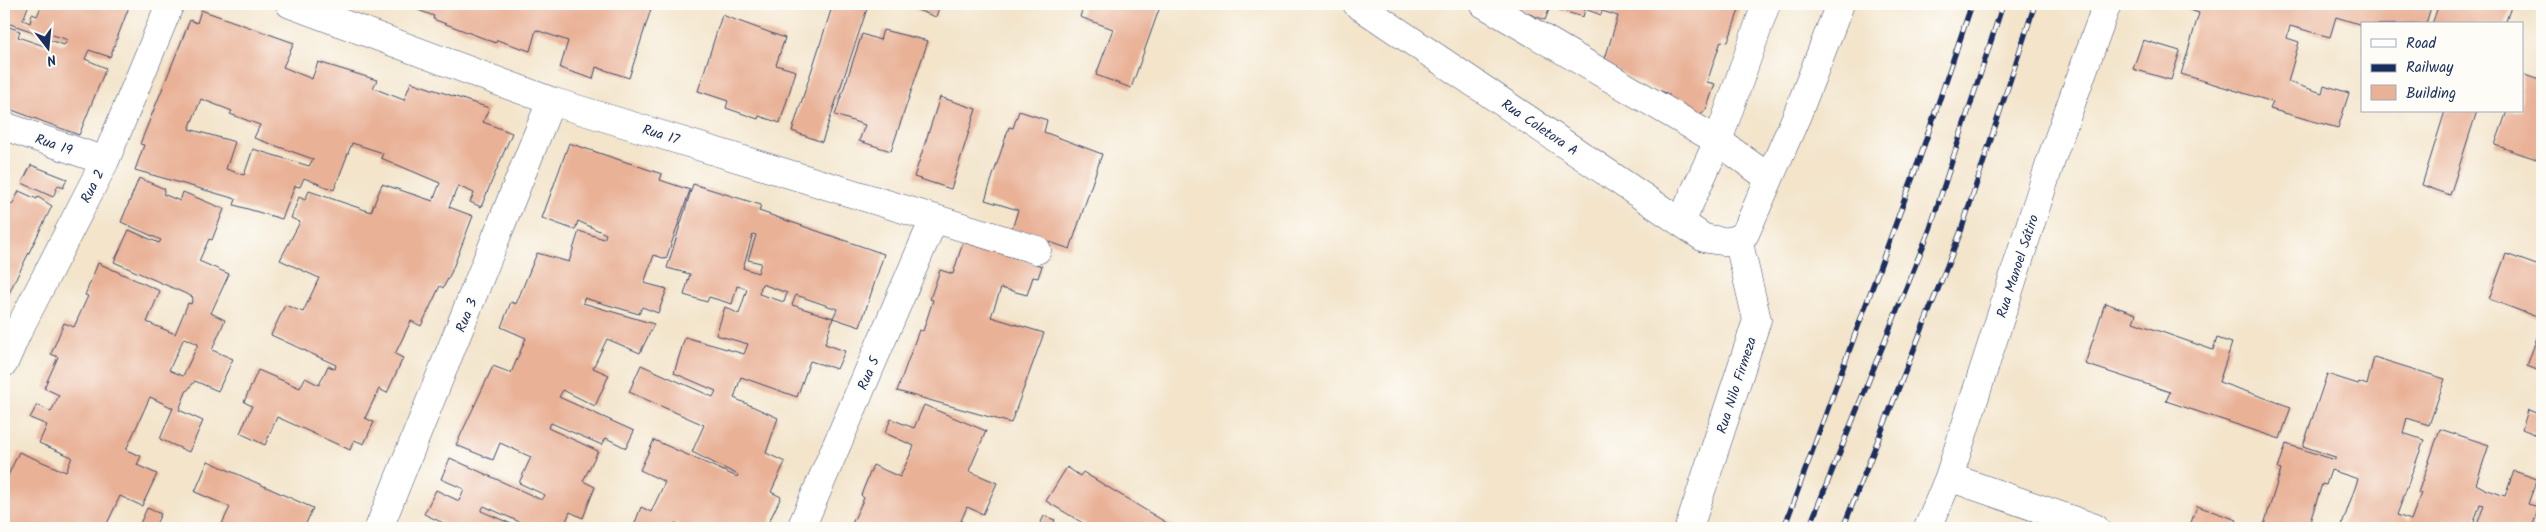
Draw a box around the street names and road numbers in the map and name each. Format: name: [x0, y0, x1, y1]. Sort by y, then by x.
street label: Rua Coletora A: [1497, 94, 1582, 162]
street label: Rua 17: [639, 119, 683, 151]
street label: Rua 19: [32, 128, 76, 162]
street label: Rua 2: [75, 166, 111, 207]
street label: Rua Manoel Sátiro: [1991, 212, 2045, 321]
street label: Rua 3: [450, 295, 484, 336]
street label: Rua Nilo Firmeza: [1711, 334, 1763, 437]
street label: Rua 5: [852, 352, 886, 394]

